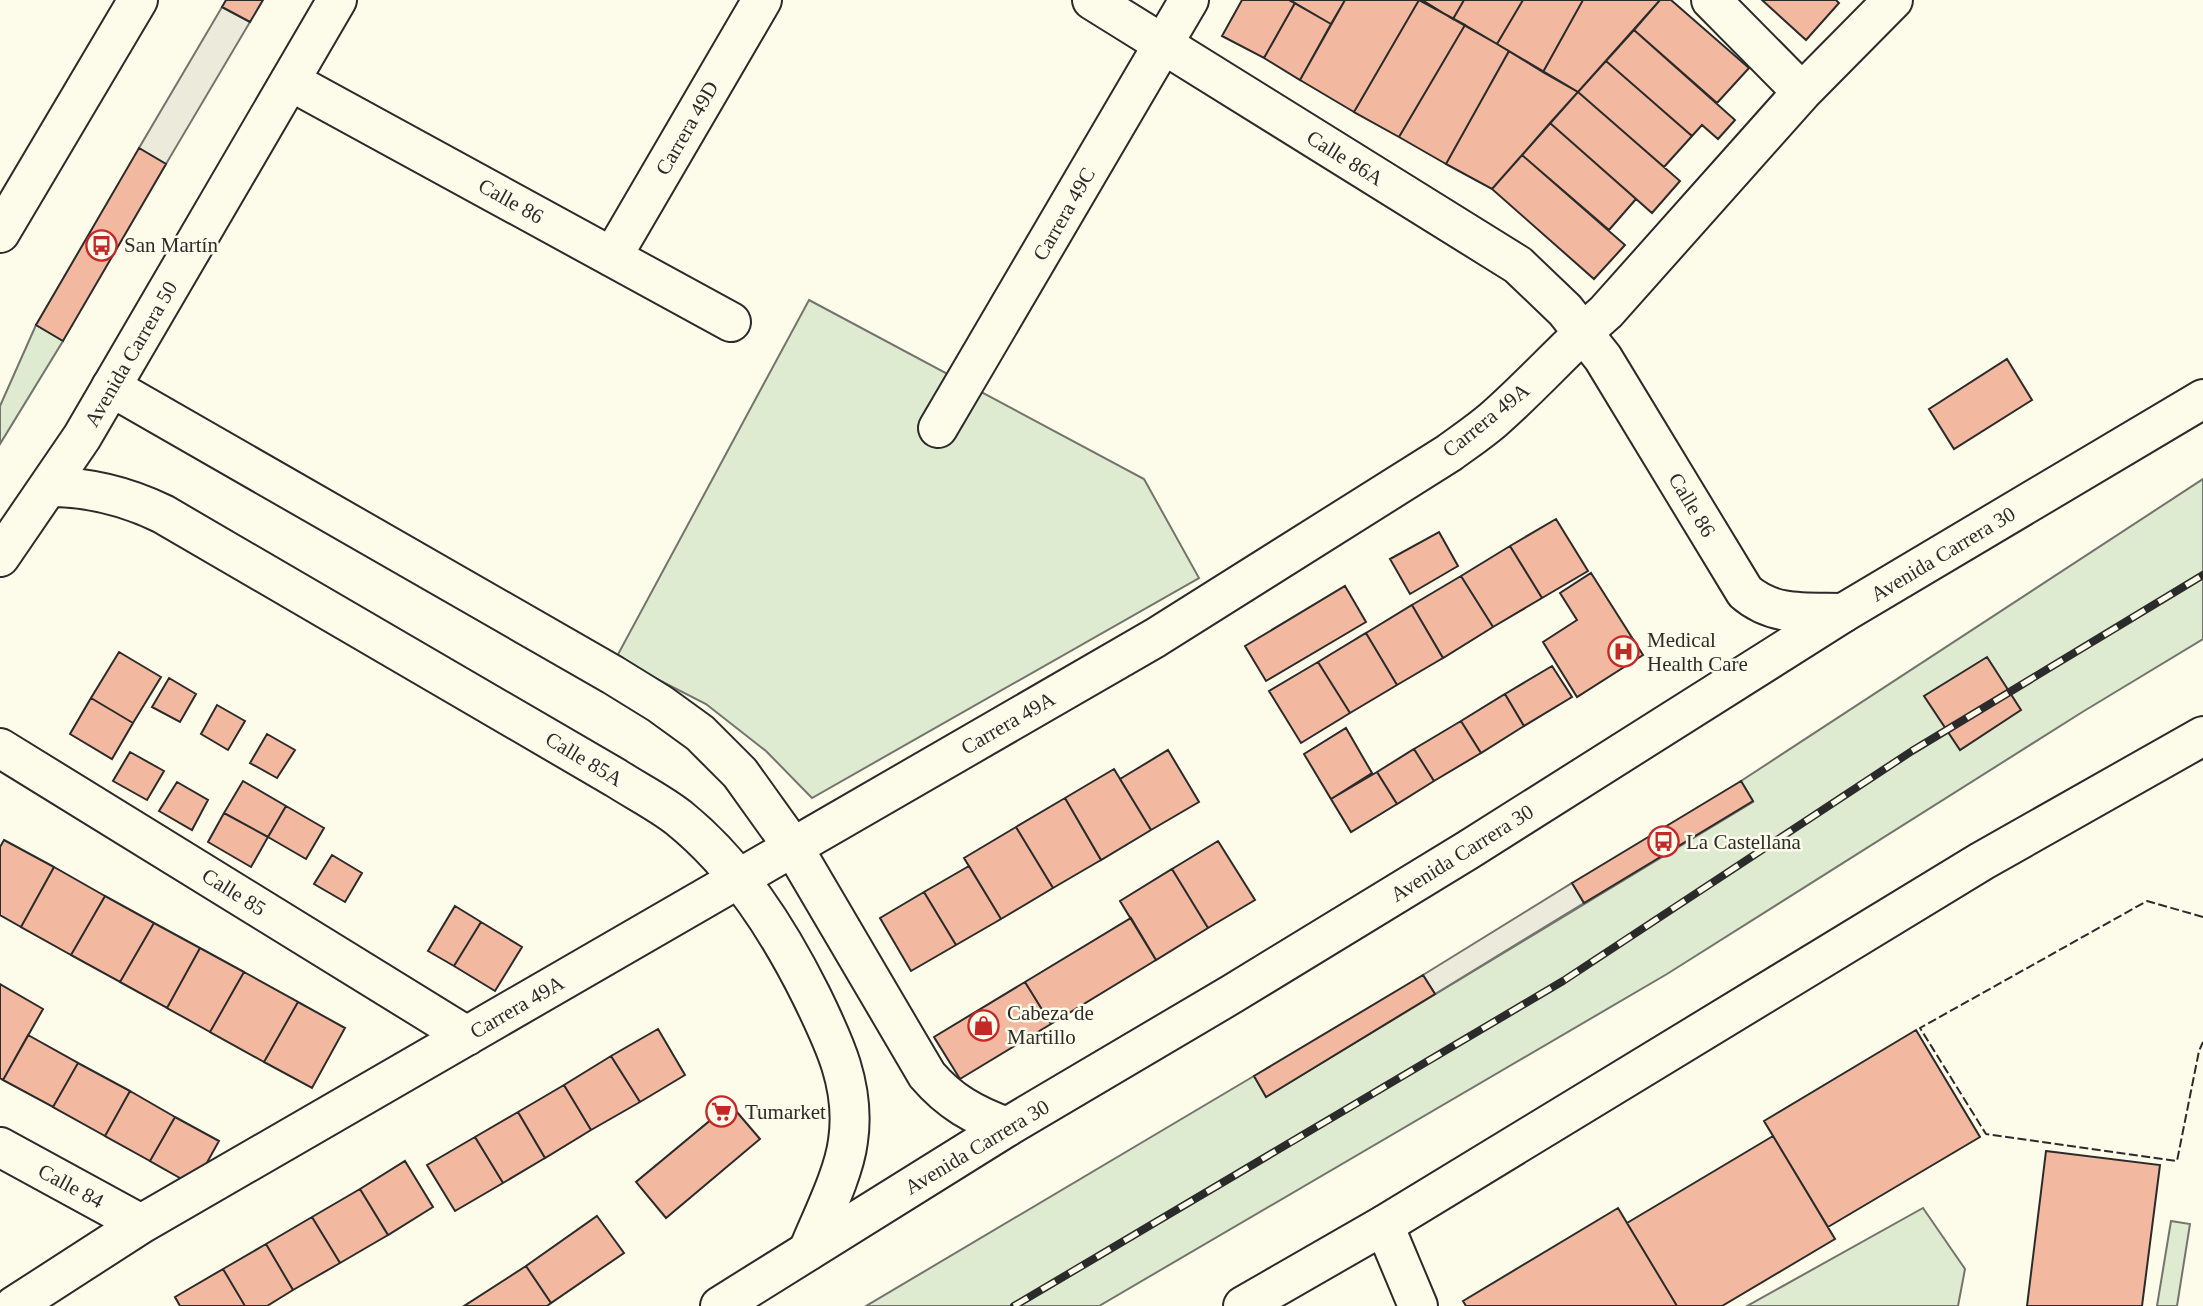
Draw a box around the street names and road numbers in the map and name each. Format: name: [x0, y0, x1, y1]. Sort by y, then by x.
street label: Carrera 49D: [651, 77, 723, 179]
street label: Calle 86A: [1302, 125, 1388, 191]
street label: Carrera 49C: [1028, 163, 1100, 265]
street label: Calle 86: [474, 173, 548, 229]
street label: Avenida Carrera 50: [80, 277, 182, 431]
street label: Carrera 49A: [1438, 377, 1535, 462]
street label: Calle 86: [1664, 469, 1720, 541]
street label: Avenida Carrera 30: [1867, 501, 2019, 607]
street label: Carrera 49A: [957, 686, 1060, 759]
street label: Calle 85A: [541, 727, 628, 792]
street label: Avenida Carrera 30: [1386, 799, 1538, 907]
street label: Calle 85: [198, 863, 270, 921]
street label: Carrera 49A: [466, 970, 569, 1043]
street label: Avenida Carrera 30: [901, 1094, 1053, 1200]
street label: Calle 84: [34, 1159, 108, 1213]

